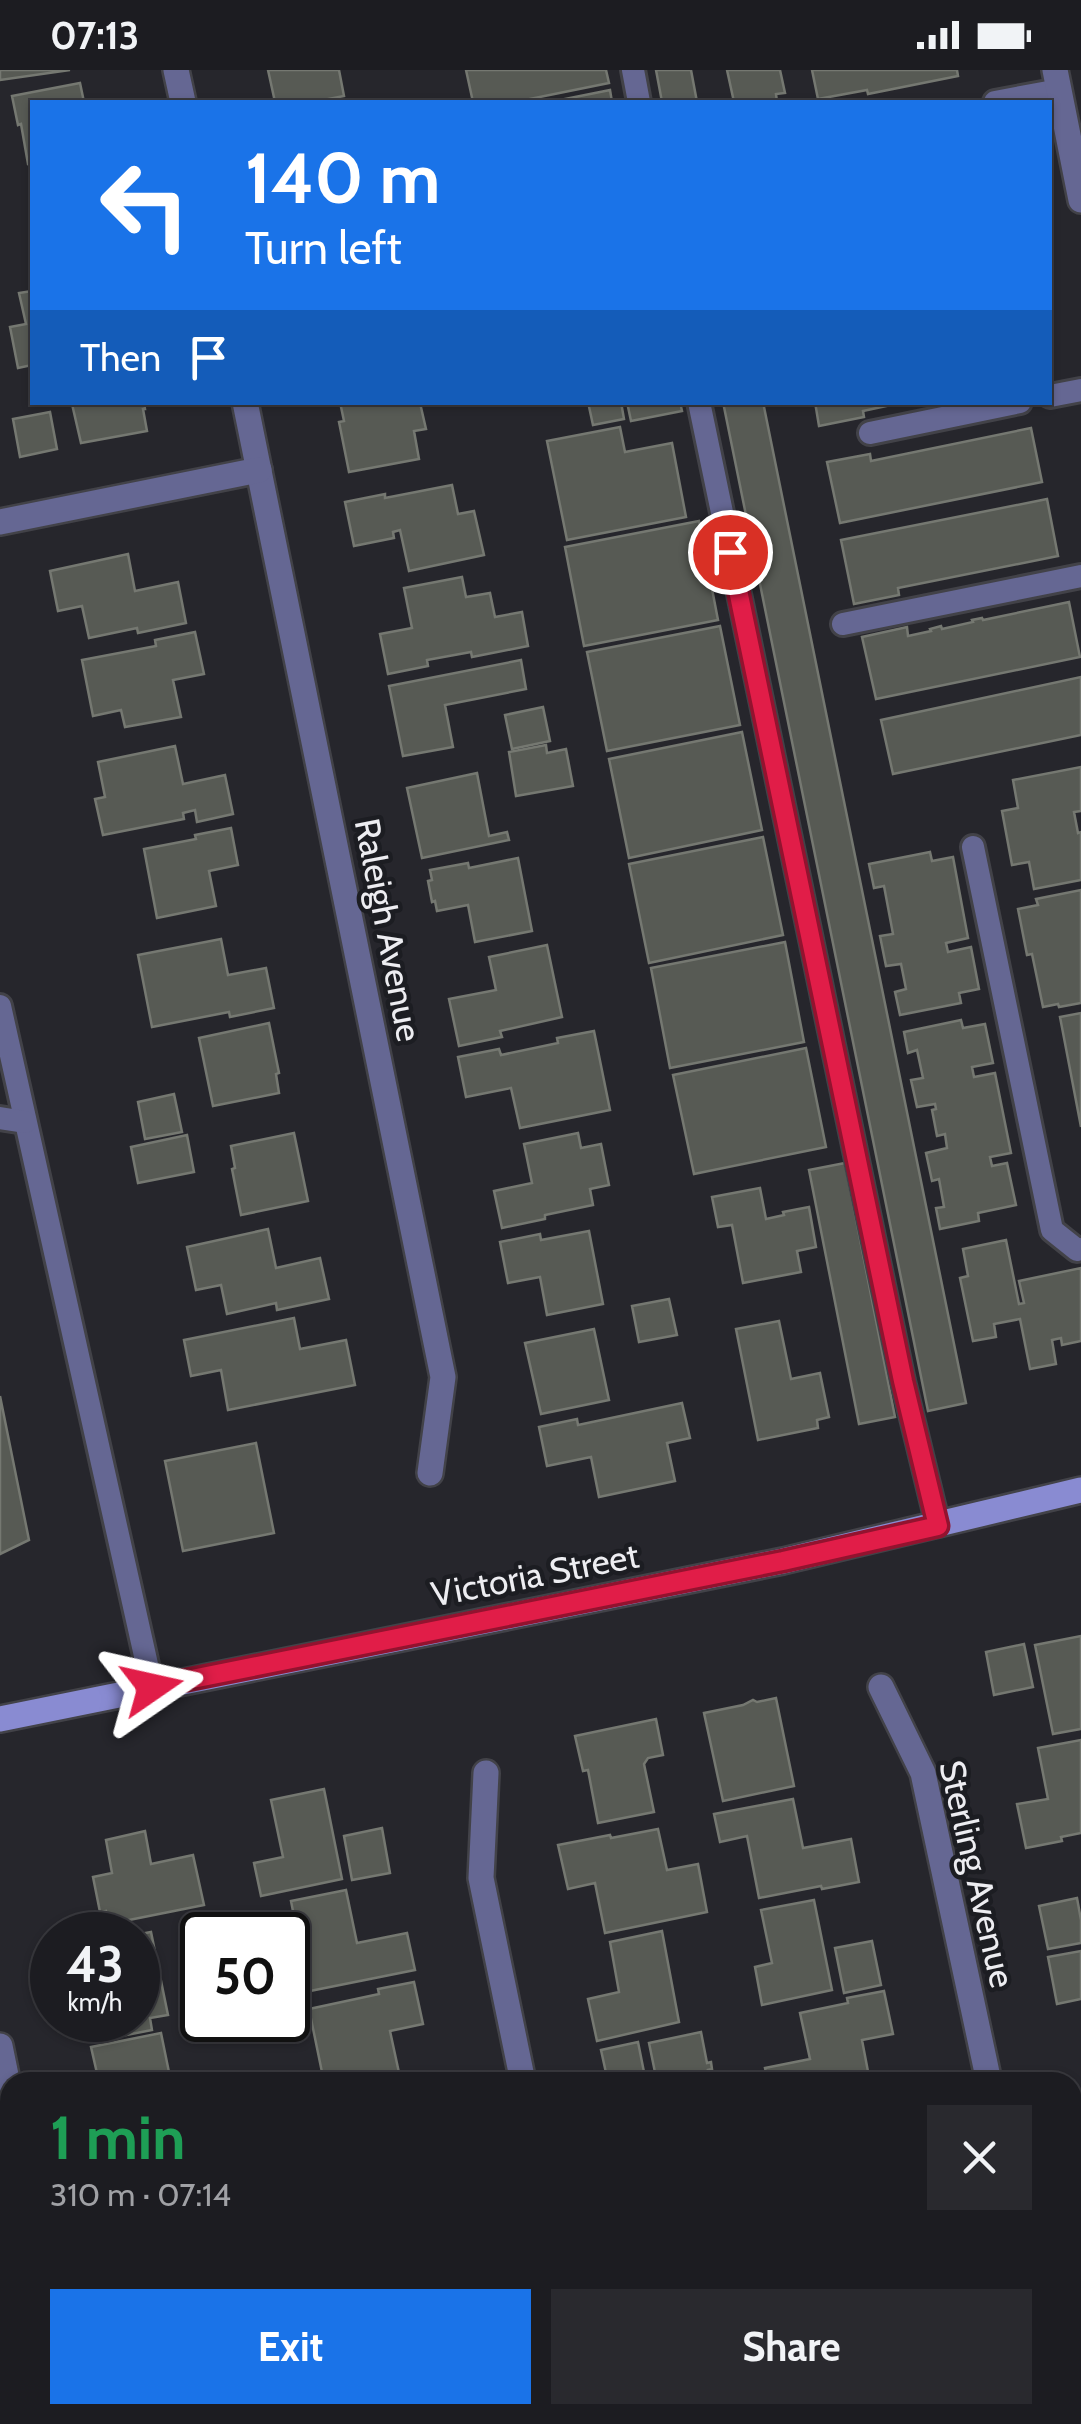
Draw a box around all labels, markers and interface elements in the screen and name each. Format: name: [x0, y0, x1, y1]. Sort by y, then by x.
text: 07:13: [50, 12, 139, 59]
text: 140 m: [245, 135, 440, 221]
icon: left: [80, 140, 210, 270]
text: Turn left: [245, 221, 402, 275]
icon: arrive: [181, 330, 236, 385]
text: Then: [80, 334, 161, 381]
pin: [688, 510, 773, 595]
icon: arrive: [703, 525, 758, 580]
street label: Raleigh Avenue: [346, 815, 431, 1045]
street label: Victoria Street: [428, 1533, 642, 1616]
position arrow: [100, 1635, 204, 1739]
street label: Sterling Avenue: [930, 1756, 1025, 1992]
speed limit sign: 50: [180, 1912, 310, 2042]
text: 43: [66, 1934, 124, 1995]
text: km/h: [68, 1987, 122, 2017]
text: 1 min: [50, 2101, 185, 2174]
button: close: [927, 2105, 1032, 2210]
text: 310 m · 07:14: [50, 2175, 231, 2214]
button: Exit: [50, 2289, 531, 2404]
button: Share: [551, 2289, 1032, 2404]

